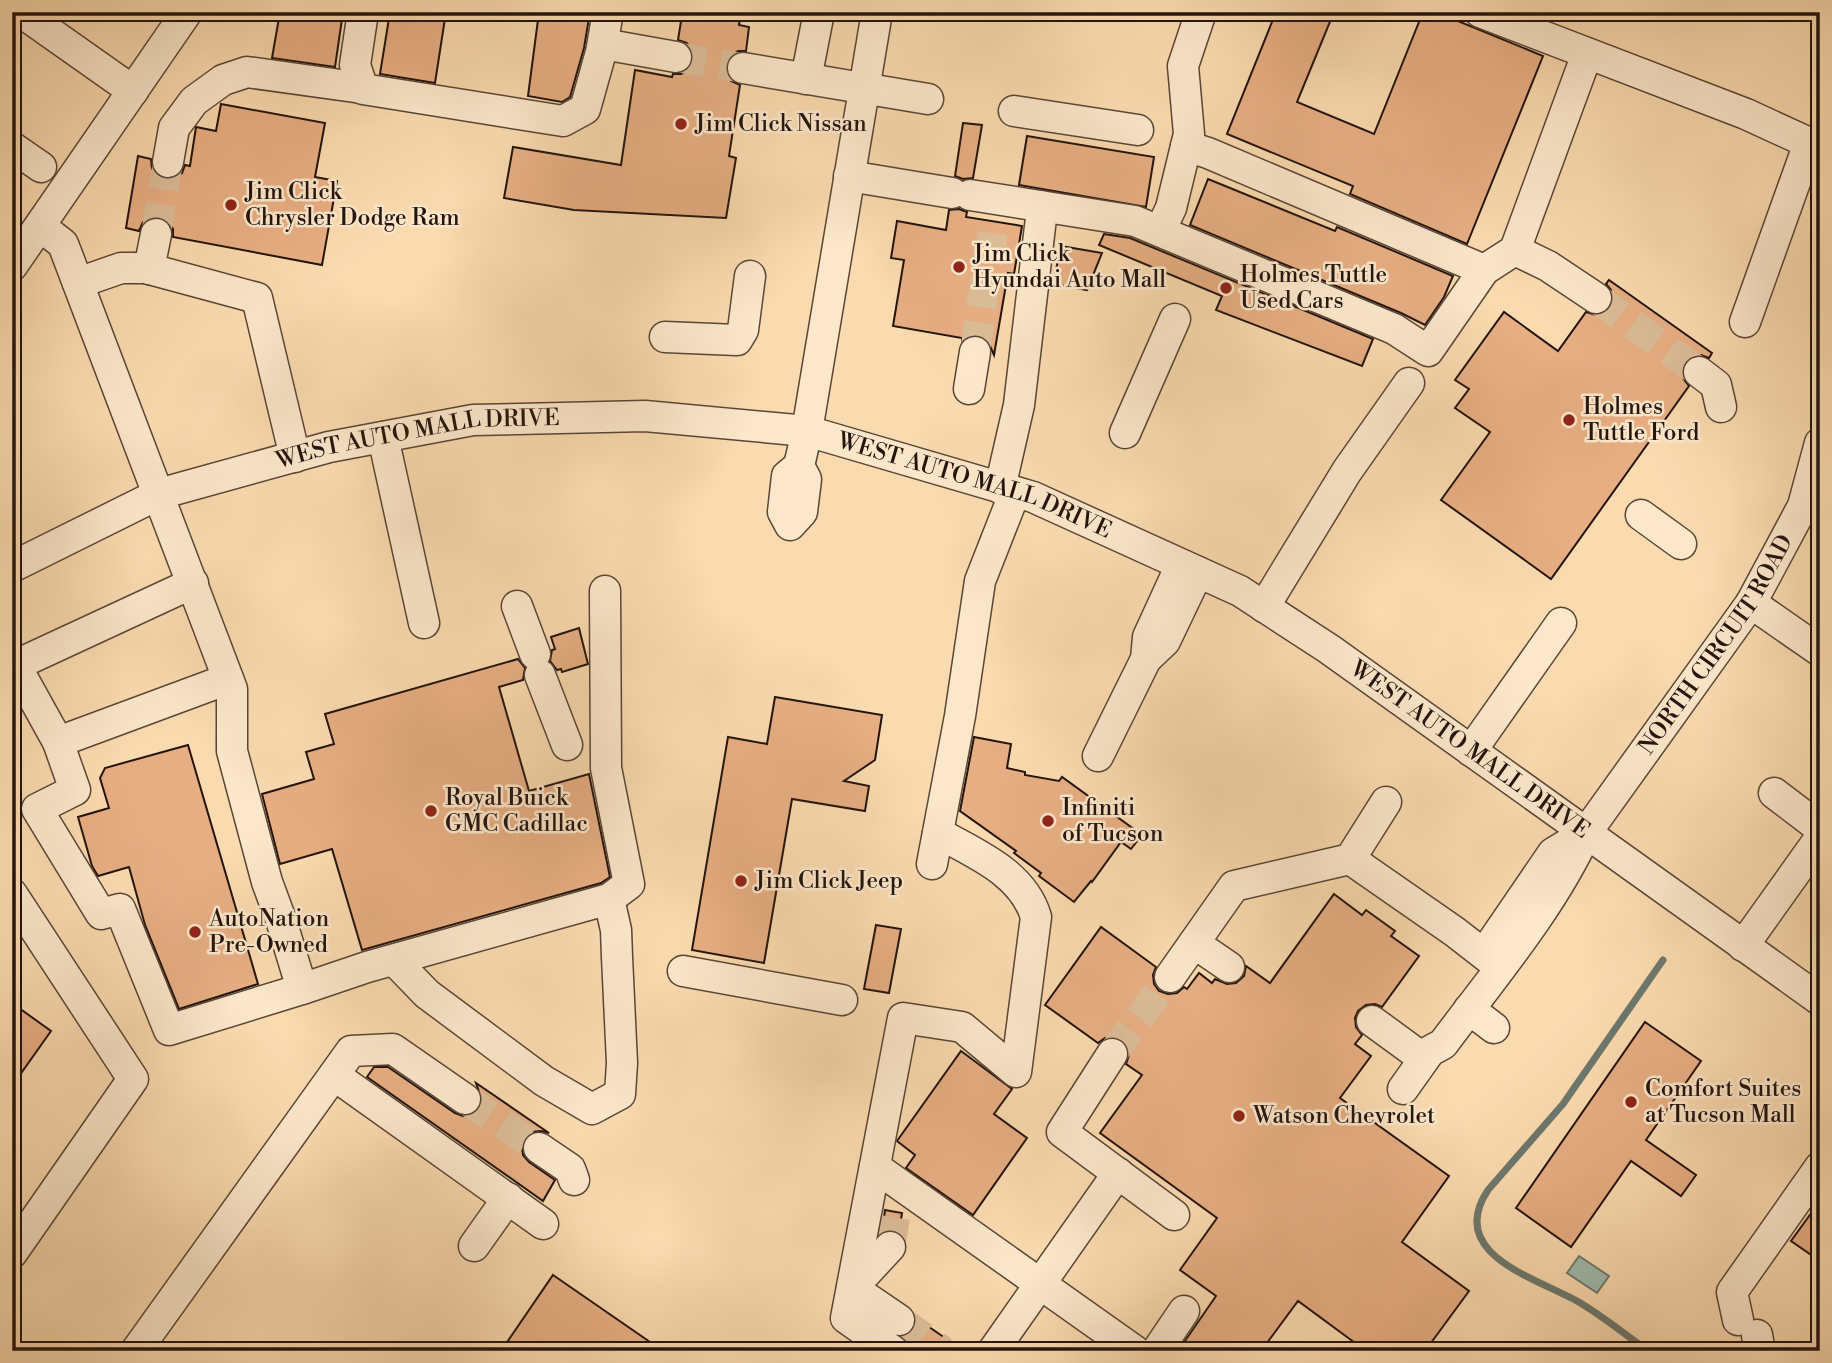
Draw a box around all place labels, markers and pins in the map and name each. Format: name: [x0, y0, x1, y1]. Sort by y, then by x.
place label: Jim Click Nissan: [694, 110, 867, 138]
marker: Jim Click Nissan: [673, 116, 689, 132]
place label: Jim Click Chrysler Dodge Ram: [244, 178, 460, 232]
marker: Jim Click Chrysler Dodge Ram: [223, 197, 239, 213]
place label: Jim Click Hyundai Auto Mall: [972, 240, 1166, 294]
marker: Jim Click Hyundai Auto Mall: [951, 259, 967, 275]
place label: Holmes Tuttle Used Cars: [1240, 261, 1387, 315]
marker: Holmes Tuttle Used Cars: [1218, 280, 1234, 296]
place label: Holmes Tuttle Ford: [1583, 393, 1699, 447]
marker: Holmes Tuttle Ford: [1561, 412, 1577, 428]
place label: Royal Buick GMC Cadillac: [445, 784, 588, 838]
place label: Infiniti of Tucson: [1062, 794, 1164, 848]
marker: Royal Buick GMC Cadillac: [423, 803, 439, 819]
marker: Infiniti of Tucson: [1040, 813, 1056, 829]
place label: Jim Click Jeep: [754, 867, 903, 895]
marker: Jim Click Jeep: [733, 873, 749, 889]
place label: AutoNation Pre-Owned: [208, 905, 330, 959]
marker: AutoNation Pre-Owned: [187, 924, 203, 940]
place label: Comfort Suites at Tucson Mall: [1645, 1075, 1801, 1129]
marker: Comfort Suites at Tucson Mall: [1623, 1094, 1639, 1110]
place label: Watson Chevrolet: [1252, 1102, 1435, 1130]
marker: Watson Chevrolet: [1231, 1108, 1247, 1124]

